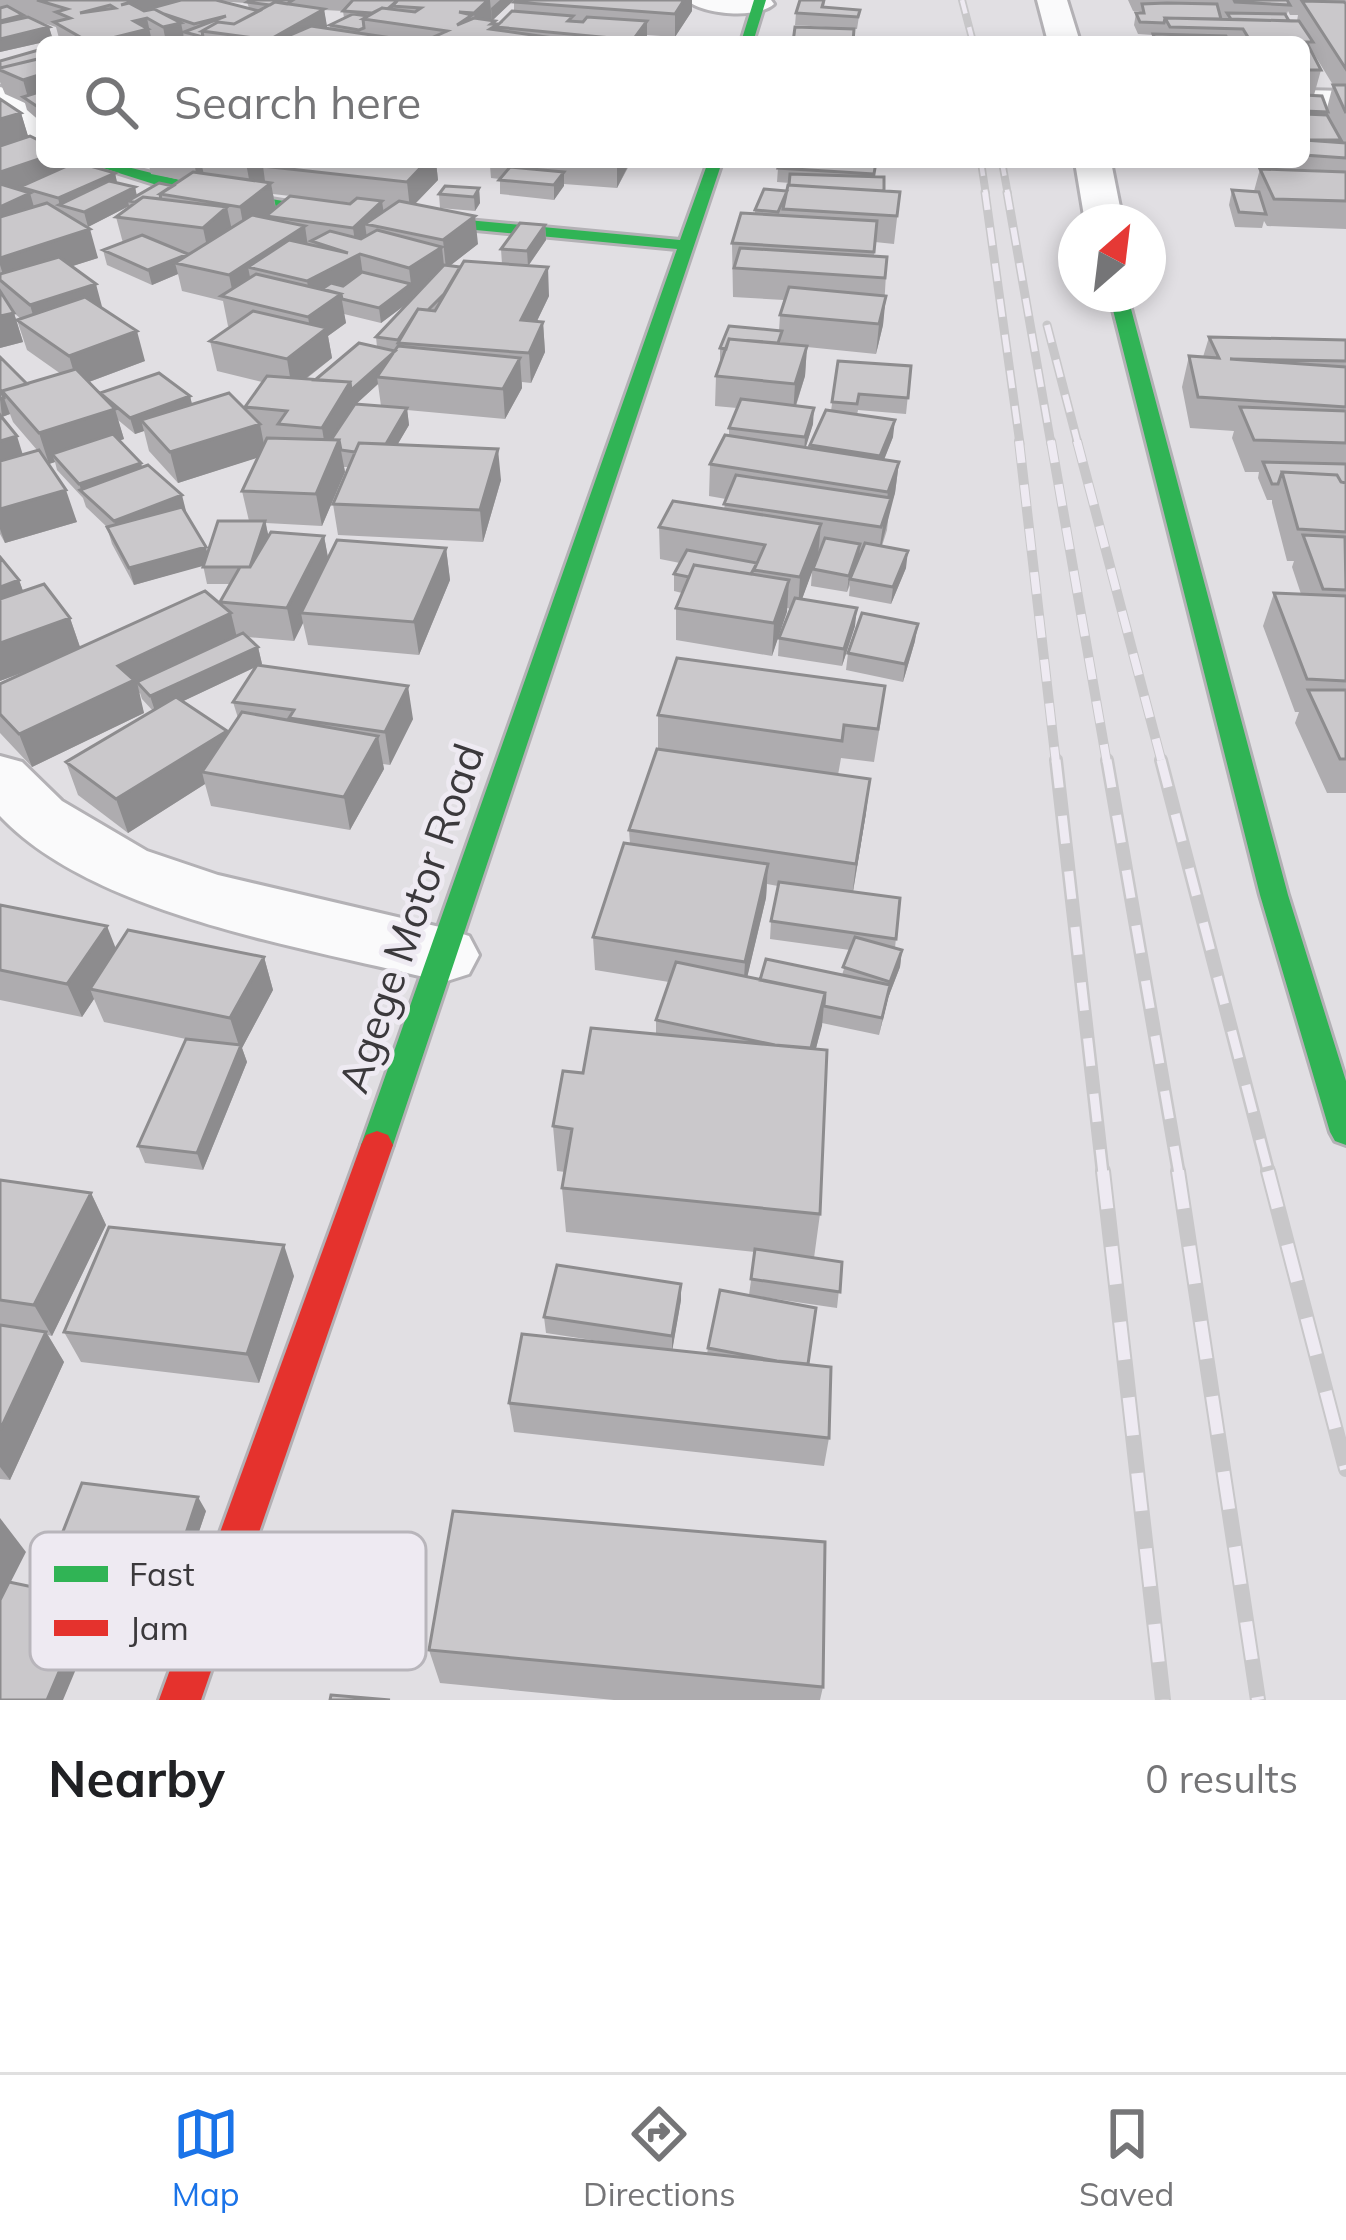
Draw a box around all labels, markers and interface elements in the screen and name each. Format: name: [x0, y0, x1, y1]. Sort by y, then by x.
search box: [36, 36, 1310, 168]
icon: search: [78, 69, 144, 135]
text: Search here: [174, 74, 421, 130]
north arrow: [1058, 204, 1166, 312]
street label: Agege Motor Road: [326, 736, 495, 1099]
legend: [30, 1532, 426, 1670]
text: Fast: [129, 1553, 194, 1594]
text: Jam: [129, 1607, 189, 1648]
text: Nearby: [48, 1746, 225, 1810]
text: 0 results: [1145, 1754, 1298, 1803]
tab: Map: [172, 2101, 240, 2214]
tab: Directions: [583, 2101, 736, 2214]
tab: Saved: [1079, 2101, 1174, 2214]

